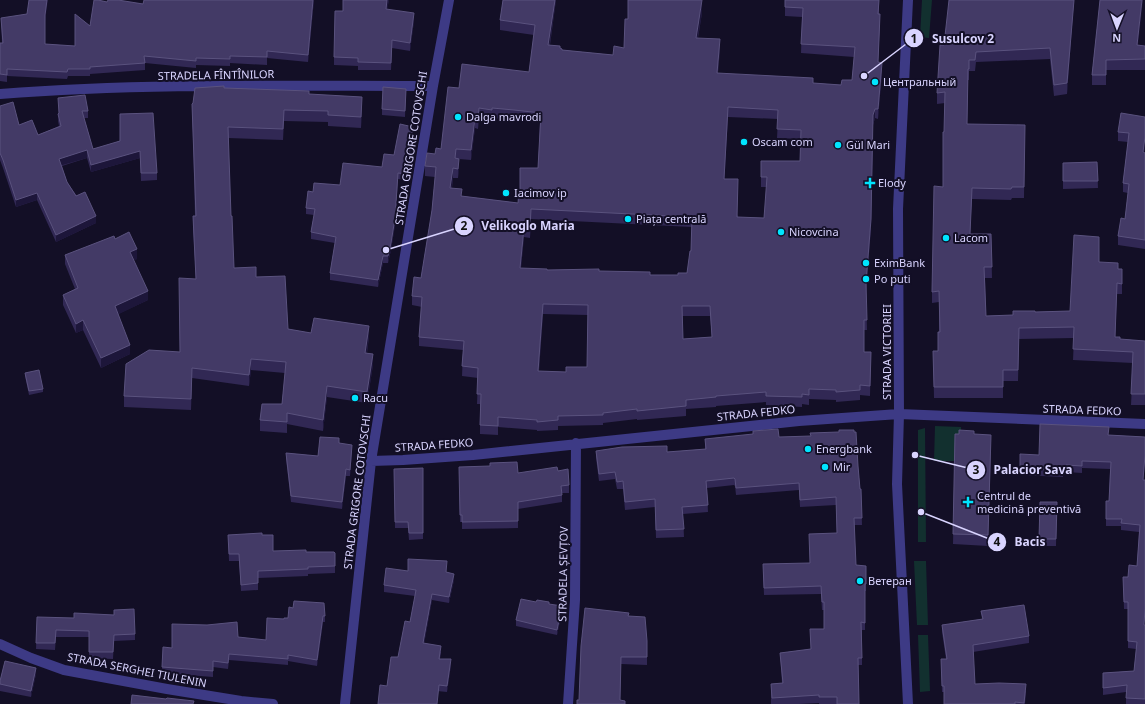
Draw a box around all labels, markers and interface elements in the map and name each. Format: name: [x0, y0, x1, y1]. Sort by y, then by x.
north arrow: [1097, 8, 1137, 48]
callout: Susulcov 2: [904, 26, 1002, 50]
text: 1: [911, 30, 917, 47]
text: Susulcov 2: [932, 30, 994, 47]
text: N: [1112, 31, 1121, 46]
street label: STRADELA FÎNTÎNILOR: [158, 66, 275, 83]
street label: STRADA GRIGORE COTOVSCHI: [391, 70, 430, 226]
place label: Центральный: [883, 74, 956, 89]
marker: Центральный: [870, 77, 880, 87]
place label: Dalga mavrodi: [466, 109, 541, 124]
marker: Dalga mavrodi: [453, 112, 463, 122]
place label: Oscam com: [752, 134, 813, 149]
marker: Oscam com: [739, 137, 749, 147]
place label: Gül Mari: [846, 137, 890, 152]
marker: Gül Mari: [833, 140, 843, 150]
place label: Elody: [878, 175, 906, 190]
marker: Elody: [865, 178, 875, 188]
place label: Iacimov ip: [514, 185, 567, 200]
marker: Iacimov ip: [501, 188, 511, 198]
place label: Piața centrală: [636, 211, 706, 226]
callout: Velikoglo Maria: [454, 214, 583, 238]
marker: Piața centrală: [623, 214, 633, 224]
text: 2: [461, 217, 468, 234]
text: Velikoglo Maria: [481, 217, 575, 234]
place label: Nicovcina: [789, 224, 839, 239]
marker: Nicovcina: [776, 227, 786, 237]
place label: Lacom: [954, 230, 988, 245]
marker: Lacom: [941, 233, 951, 243]
place label: EximBank: [874, 255, 925, 270]
marker: EximBank: [861, 258, 871, 268]
place label: Po puti: [874, 271, 911, 286]
marker: Po puti: [861, 274, 871, 284]
street label: STRADA VICTORIEI: [879, 304, 894, 400]
place label: Racu: [363, 390, 388, 405]
marker: Racu: [350, 393, 360, 403]
street label: STRADA FEDKO: [716, 401, 796, 424]
street label: STRADA FEDKO: [1042, 401, 1122, 418]
street label: STRADA GRIGORE COTOVSCHI: [340, 414, 373, 570]
street label: STRADA FEDKO: [394, 434, 474, 455]
place label: Energbank: [816, 441, 872, 456]
marker: Energbank: [803, 444, 813, 454]
callout: Palacior Sava: [966, 458, 1081, 482]
place label: Mir: [833, 459, 851, 474]
text: 3: [973, 461, 980, 478]
text: Palacior Sava: [993, 461, 1073, 478]
marker: Mir: [820, 462, 830, 472]
place label: Centrul de medicină preventivă: [977, 488, 1081, 516]
marker: Centrul de medicină preventivă: [962, 496, 974, 508]
street label: STRADELA ȘEVȚOV: [554, 526, 571, 622]
callout: Bacis: [987, 530, 1054, 554]
text: 4: [994, 533, 1001, 550]
text: Bacis: [1015, 533, 1045, 550]
place label: Ветеран: [868, 573, 912, 588]
marker: Ветеран: [855, 576, 865, 586]
street label: STRADA SERGHEI TIULENIN: [66, 649, 208, 690]

